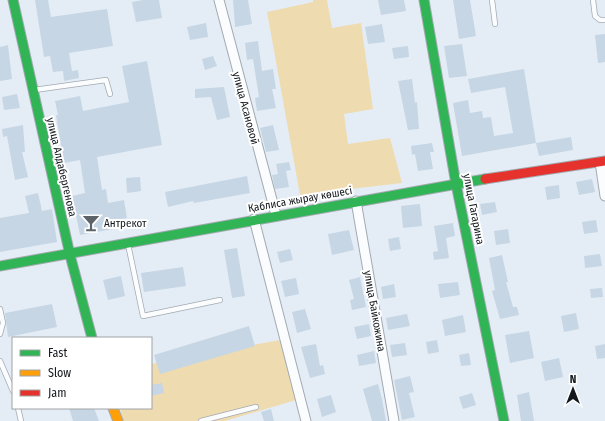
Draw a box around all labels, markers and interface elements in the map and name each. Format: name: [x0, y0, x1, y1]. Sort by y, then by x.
street label: улица Асановой: [230, 70, 261, 146]
street label: улица Алдабергенова: [44, 116, 79, 218]
street label: улица Гагарина: [460, 173, 487, 246]
street label: Қаблиса жырау көшесі: [247, 184, 353, 215]
bar icon: Антрекот: [81, 213, 101, 233]
place label: Антрекот: [104, 217, 147, 230]
street label: улица Байкожина: [361, 269, 388, 353]
legend: [12, 337, 152, 409]
text: Fast: [48, 346, 67, 360]
text: Slow: [48, 366, 71, 380]
north arrow: [553, 369, 593, 409]
text: N: [570, 373, 576, 386]
text: Jam: [48, 386, 66, 400]

